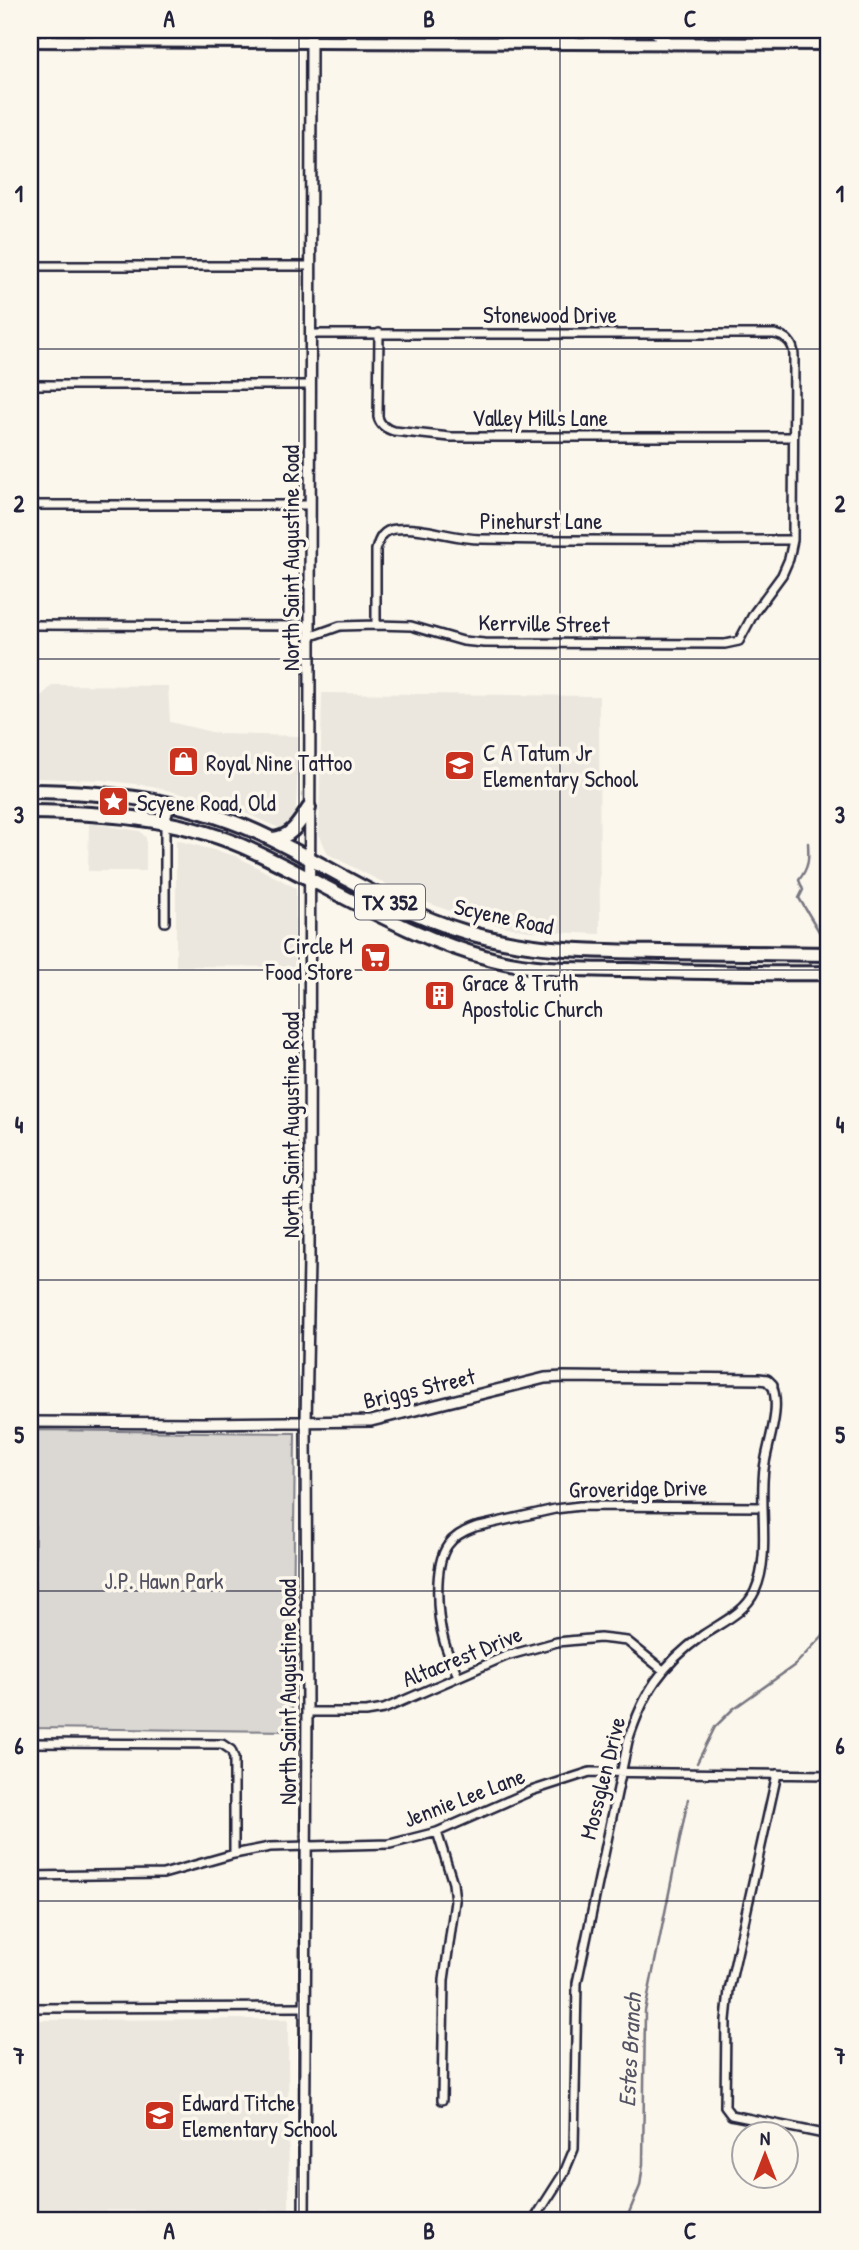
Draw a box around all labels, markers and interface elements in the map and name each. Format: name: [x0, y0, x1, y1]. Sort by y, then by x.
text: A: [163, 3, 175, 34]
text: B: [423, 3, 435, 34]
text: C: [684, 3, 696, 34]
text: 1: [15, 178, 23, 209]
text: 1: [836, 178, 844, 209]
street label: Stonewood Drive: [483, 299, 617, 330]
street label: Valley Mills Lane: [472, 402, 608, 433]
street label: North Saint Augustine Road: [275, 445, 306, 671]
text: 2: [14, 488, 25, 519]
text: 2: [835, 488, 846, 519]
street label: Pinehurst Lane: [480, 505, 602, 536]
street label: Kerrville Street: [478, 606, 611, 640]
place label: C A Tatum Jr Elementary School: [483, 737, 639, 794]
shop icon: Royal Nine Tattoo: [166, 745, 200, 779]
place label: Royal Nine Tattoo: [206, 747, 352, 778]
school or university icon: C A Tatum Jr Elementary School: [443, 748, 477, 782]
place icon: Scyene Road, Old: [97, 785, 131, 819]
place label: Scyene Road, Old: [137, 787, 276, 818]
text: 3: [14, 799, 24, 830]
text: 3: [835, 799, 845, 830]
road number: TX 352: [355, 884, 425, 920]
street label: Scyene Road: [451, 890, 557, 942]
place label: Circle M Food Store: [265, 930, 353, 987]
supermarket icon: Circle M Food Store: [359, 941, 393, 975]
place label: Grace & Truth Apostolic Church: [462, 967, 603, 1024]
building icon: Grace & Truth Apostolic Church: [422, 978, 456, 1012]
street label: North Saint Augustine Road: [275, 1012, 306, 1238]
text: 4: [15, 1109, 24, 1140]
text: 4: [836, 1109, 845, 1140]
street label: Briggs Street: [360, 1360, 479, 1416]
text: 5: [14, 1419, 24, 1450]
text: 5: [835, 1419, 845, 1450]
street label: Groveridge Drive: [569, 1471, 707, 1505]
park label: J.P. Hawn Park: [104, 1565, 224, 1596]
street label: North Saint Augustine Road: [272, 1579, 303, 1805]
street label: Altacrest Drive: [398, 1618, 526, 1694]
street label: Mossglen Drive: [572, 1714, 632, 1842]
text: 6: [14, 1730, 24, 1761]
text: 6: [835, 1730, 845, 1761]
street label: Jennie Lee Lane: [399, 1760, 529, 1834]
water label: Estes Branch: [610, 1991, 648, 2108]
text: 7: [12, 2040, 25, 2071]
text: 7: [833, 2040, 846, 2071]
place label: Edward Titche Elementary School: [182, 2087, 338, 2144]
school or university icon: Edward Titche Elementary School: [142, 2098, 176, 2132]
north arrow: [730, 2120, 800, 2190]
text: N: [760, 2125, 770, 2151]
text: A: [163, 2215, 175, 2246]
text: B: [423, 2215, 435, 2246]
text: C: [684, 2215, 696, 2246]

